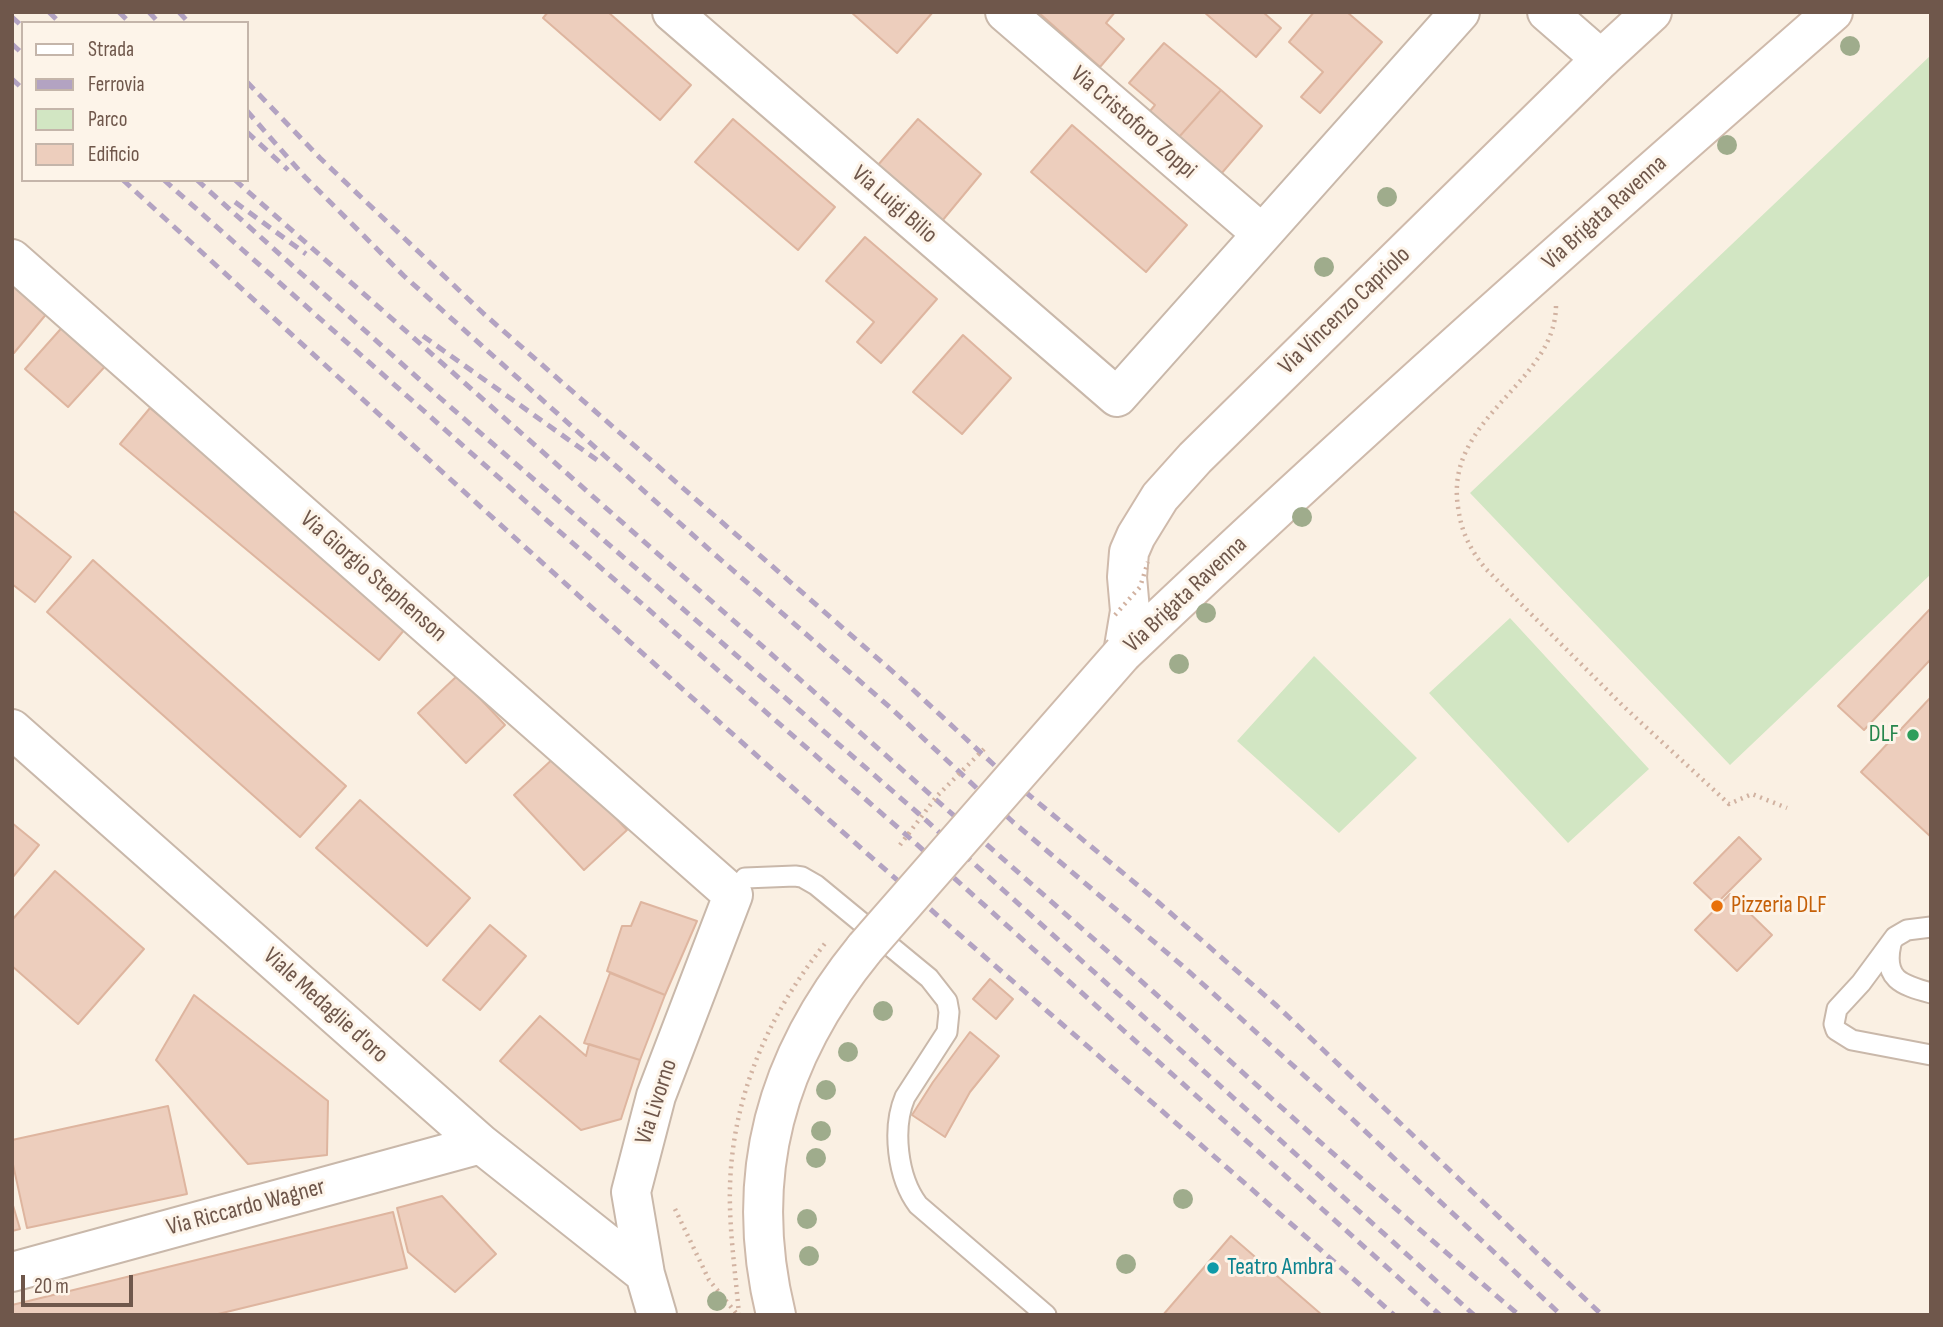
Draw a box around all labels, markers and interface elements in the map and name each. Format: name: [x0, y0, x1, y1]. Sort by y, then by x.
legend: [21, 21, 248, 182]
text: Strada: [88, 37, 134, 62]
street label: Via Cristoforo Zoppi: [1064, 61, 1202, 185]
text: Ferrovia: [88, 72, 145, 97]
text: Parco: [88, 107, 127, 132]
text: Edificio: [88, 142, 139, 167]
street label: Via Brigata Ravenna: [1537, 150, 1673, 276]
street label: Via Luigi Bilio: [845, 160, 943, 250]
street label: Via Vincenzo Capriolo: [1273, 241, 1417, 381]
street label: Via Giorgio Stephenson: [294, 505, 452, 649]
street label: Via Brigata Ravenna: [1119, 531, 1253, 659]
place label: DLF: [1869, 721, 1899, 749]
marker: DLF: [1905, 727, 1921, 743]
place label: Pizzeria DLF: [1731, 892, 1827, 920]
marker: Pizzeria DLF: [1709, 898, 1725, 914]
street label: Viale Medaglie d'oro: [257, 942, 393, 1070]
street label: Via Livorno: [630, 1056, 684, 1148]
street label: Via Riccardo Wagner: [164, 1173, 328, 1243]
place label: Teatro Ambra: [1227, 1254, 1333, 1282]
scale bar: [24, 1260, 136, 1304]
marker: Teatro Ambra: [1205, 1260, 1221, 1276]
text: 20 m: [34, 1274, 69, 1299]

